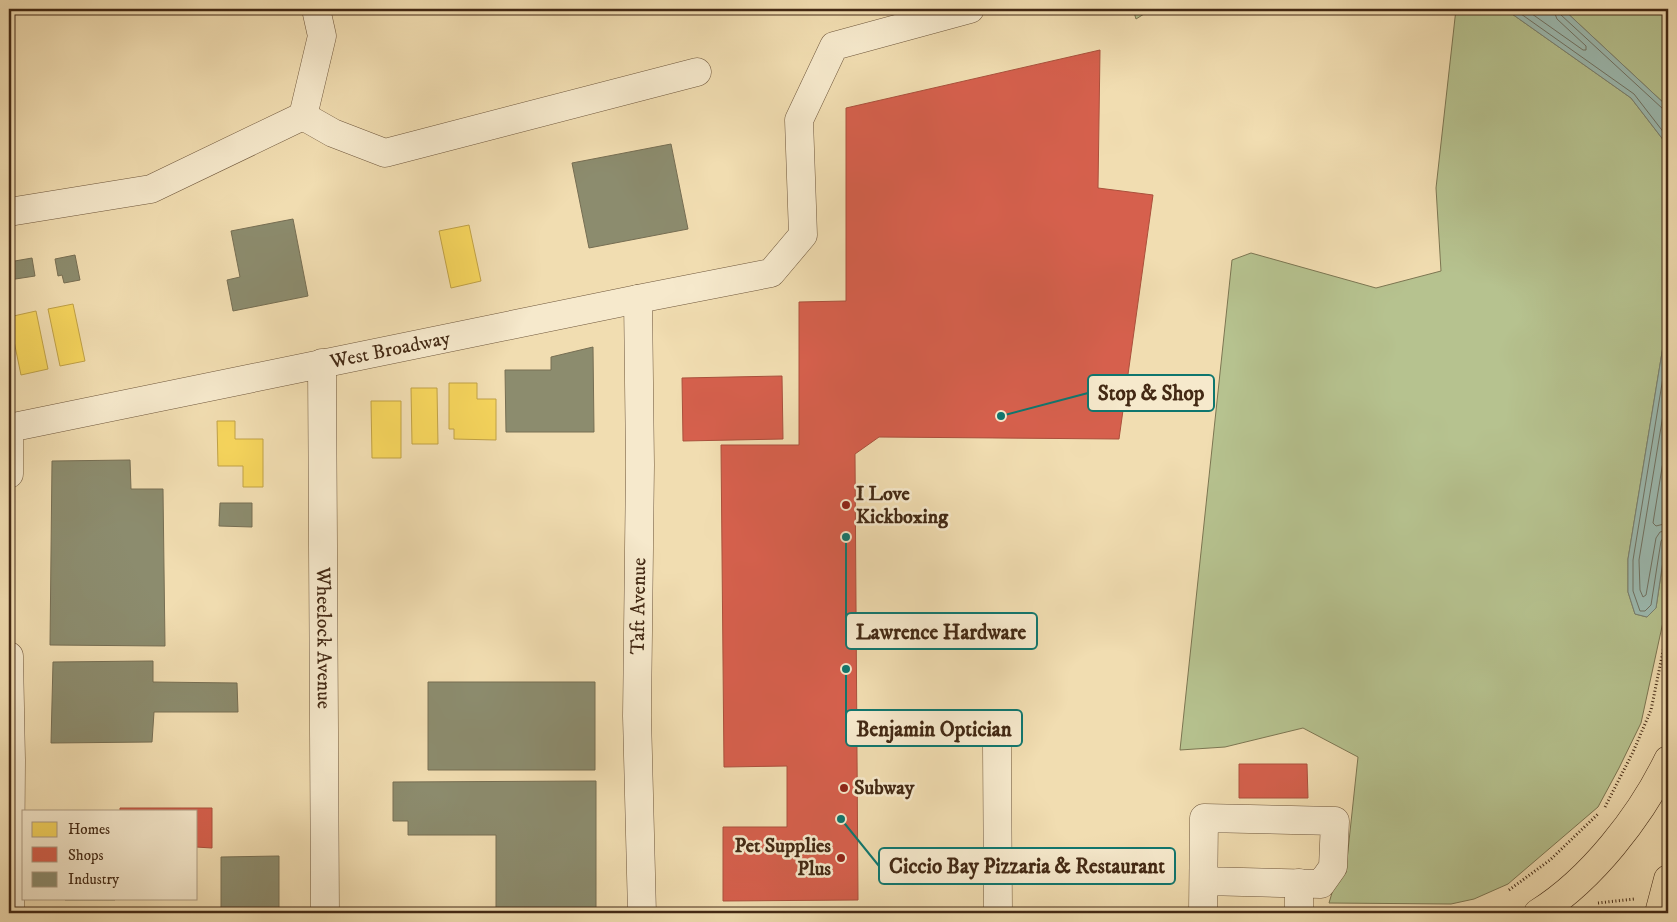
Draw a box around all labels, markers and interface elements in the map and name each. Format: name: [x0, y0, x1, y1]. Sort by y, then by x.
street label: West Broadway: [327, 325, 453, 375]
callout: Stop & Shop: [1088, 375, 1214, 411]
text: Stop & Shop: [1098, 381, 1205, 407]
place label: I Love Kickboxing: [856, 482, 949, 530]
marker: I Love Kickboxing: [840, 499, 852, 511]
street label: Taft Avenue: [626, 557, 652, 655]
street label: Wheelock Avenue: [311, 566, 336, 709]
callout: Lawrence Hardware: [846, 613, 1037, 649]
text: Lawrence Hardware: [856, 620, 1027, 646]
callout: Benjamin Optician: [846, 710, 1022, 746]
text: Benjamin Optician: [856, 717, 1013, 744]
place label: Subway: [854, 776, 915, 801]
marker: Subway: [838, 782, 850, 794]
legend: [22, 810, 198, 900]
text: Homes: [68, 820, 110, 839]
place label: Pet Supplies Plus: [734, 834, 831, 882]
text: Shops: [68, 846, 104, 865]
callout: Ciccio Bay Pizzaria & Restaurant: [879, 848, 1175, 884]
marker: Pet Supplies Plus: [835, 852, 847, 864]
text: Ciccio Bay Pizzaria & Restaurant: [889, 854, 1165, 880]
text: Industry: [68, 870, 120, 889]

